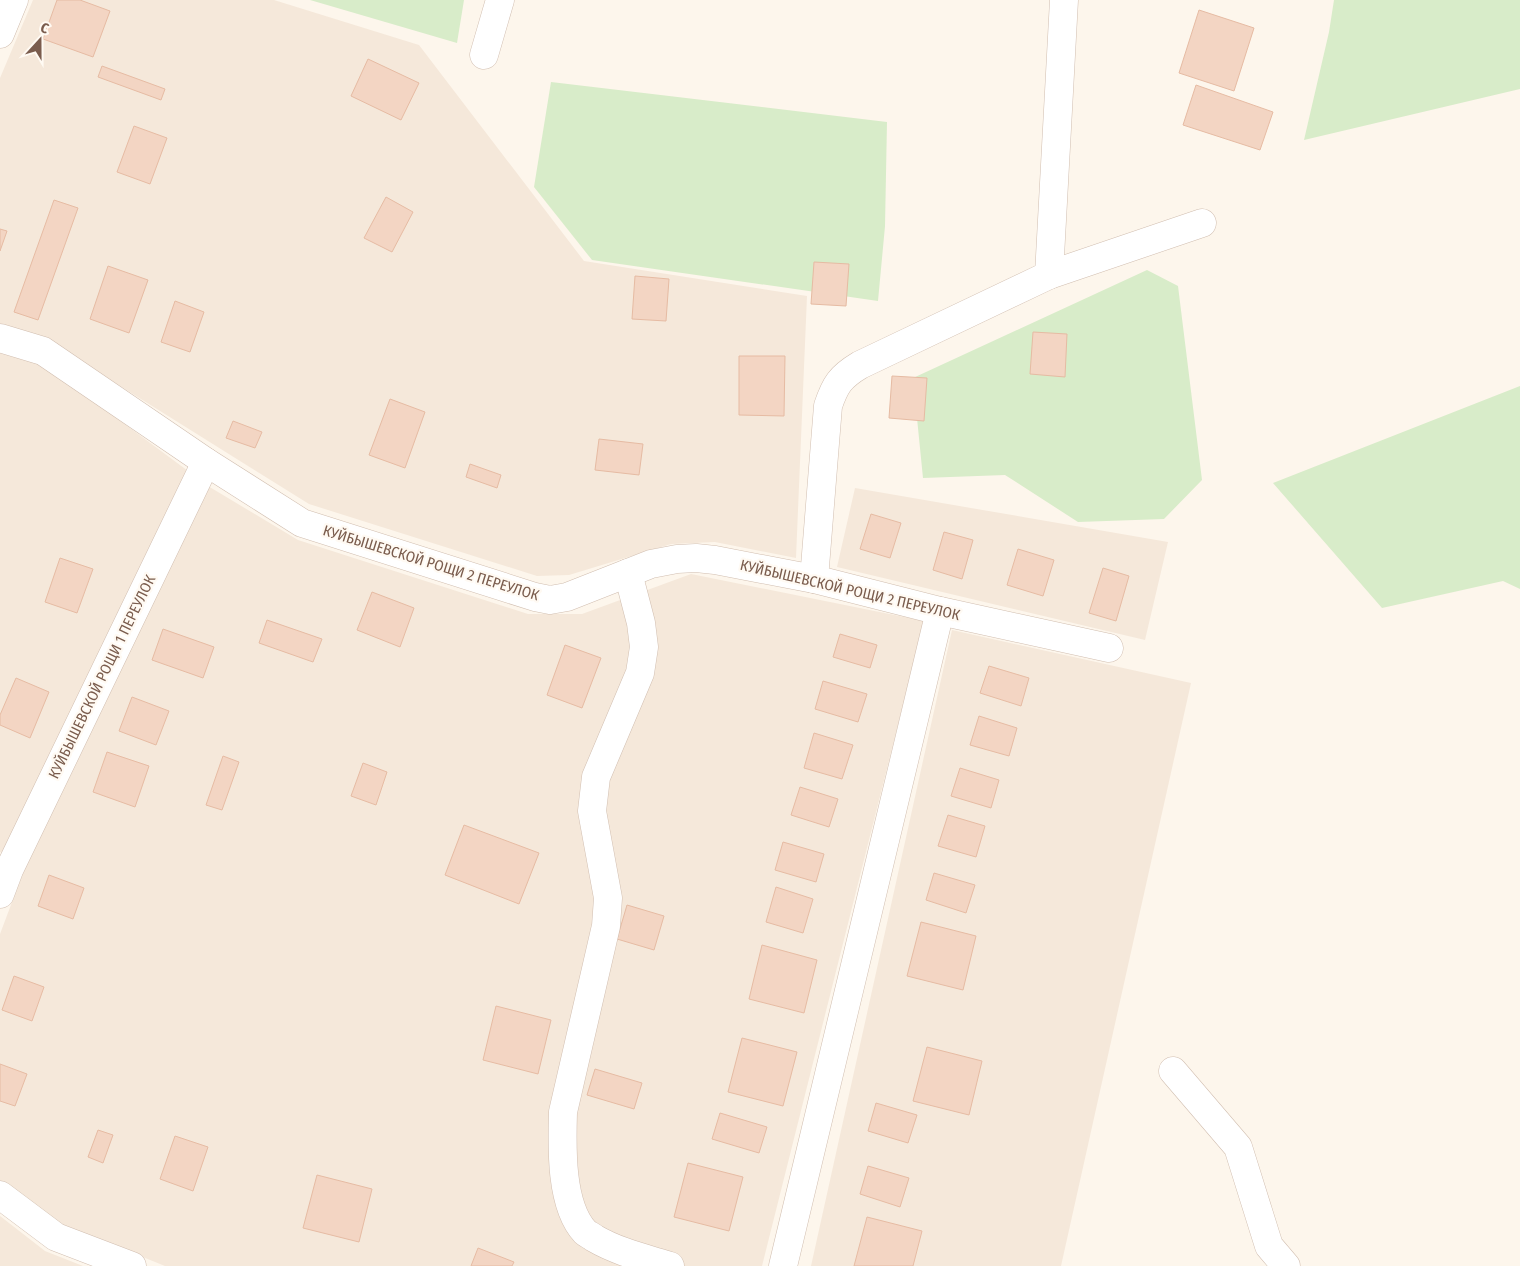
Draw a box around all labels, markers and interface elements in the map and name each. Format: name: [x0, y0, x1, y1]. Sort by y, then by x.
north arrow: [15, 15, 65, 65]
text: С: [38, 19, 52, 38]
street label: КУЙБЫШЕВСКОЙ РОЩИ 2 ПЕРЕУЛОК: [321, 521, 541, 605]
street label: КУЙБЫШЕВСКОЙ РОЩИ 2 ПЕРЕУЛОК: [738, 556, 962, 624]
street label: КУЙБЫШЕВСКОЙ РОЩИ 1 ПЕРЕУЛОК: [45, 572, 159, 782]

